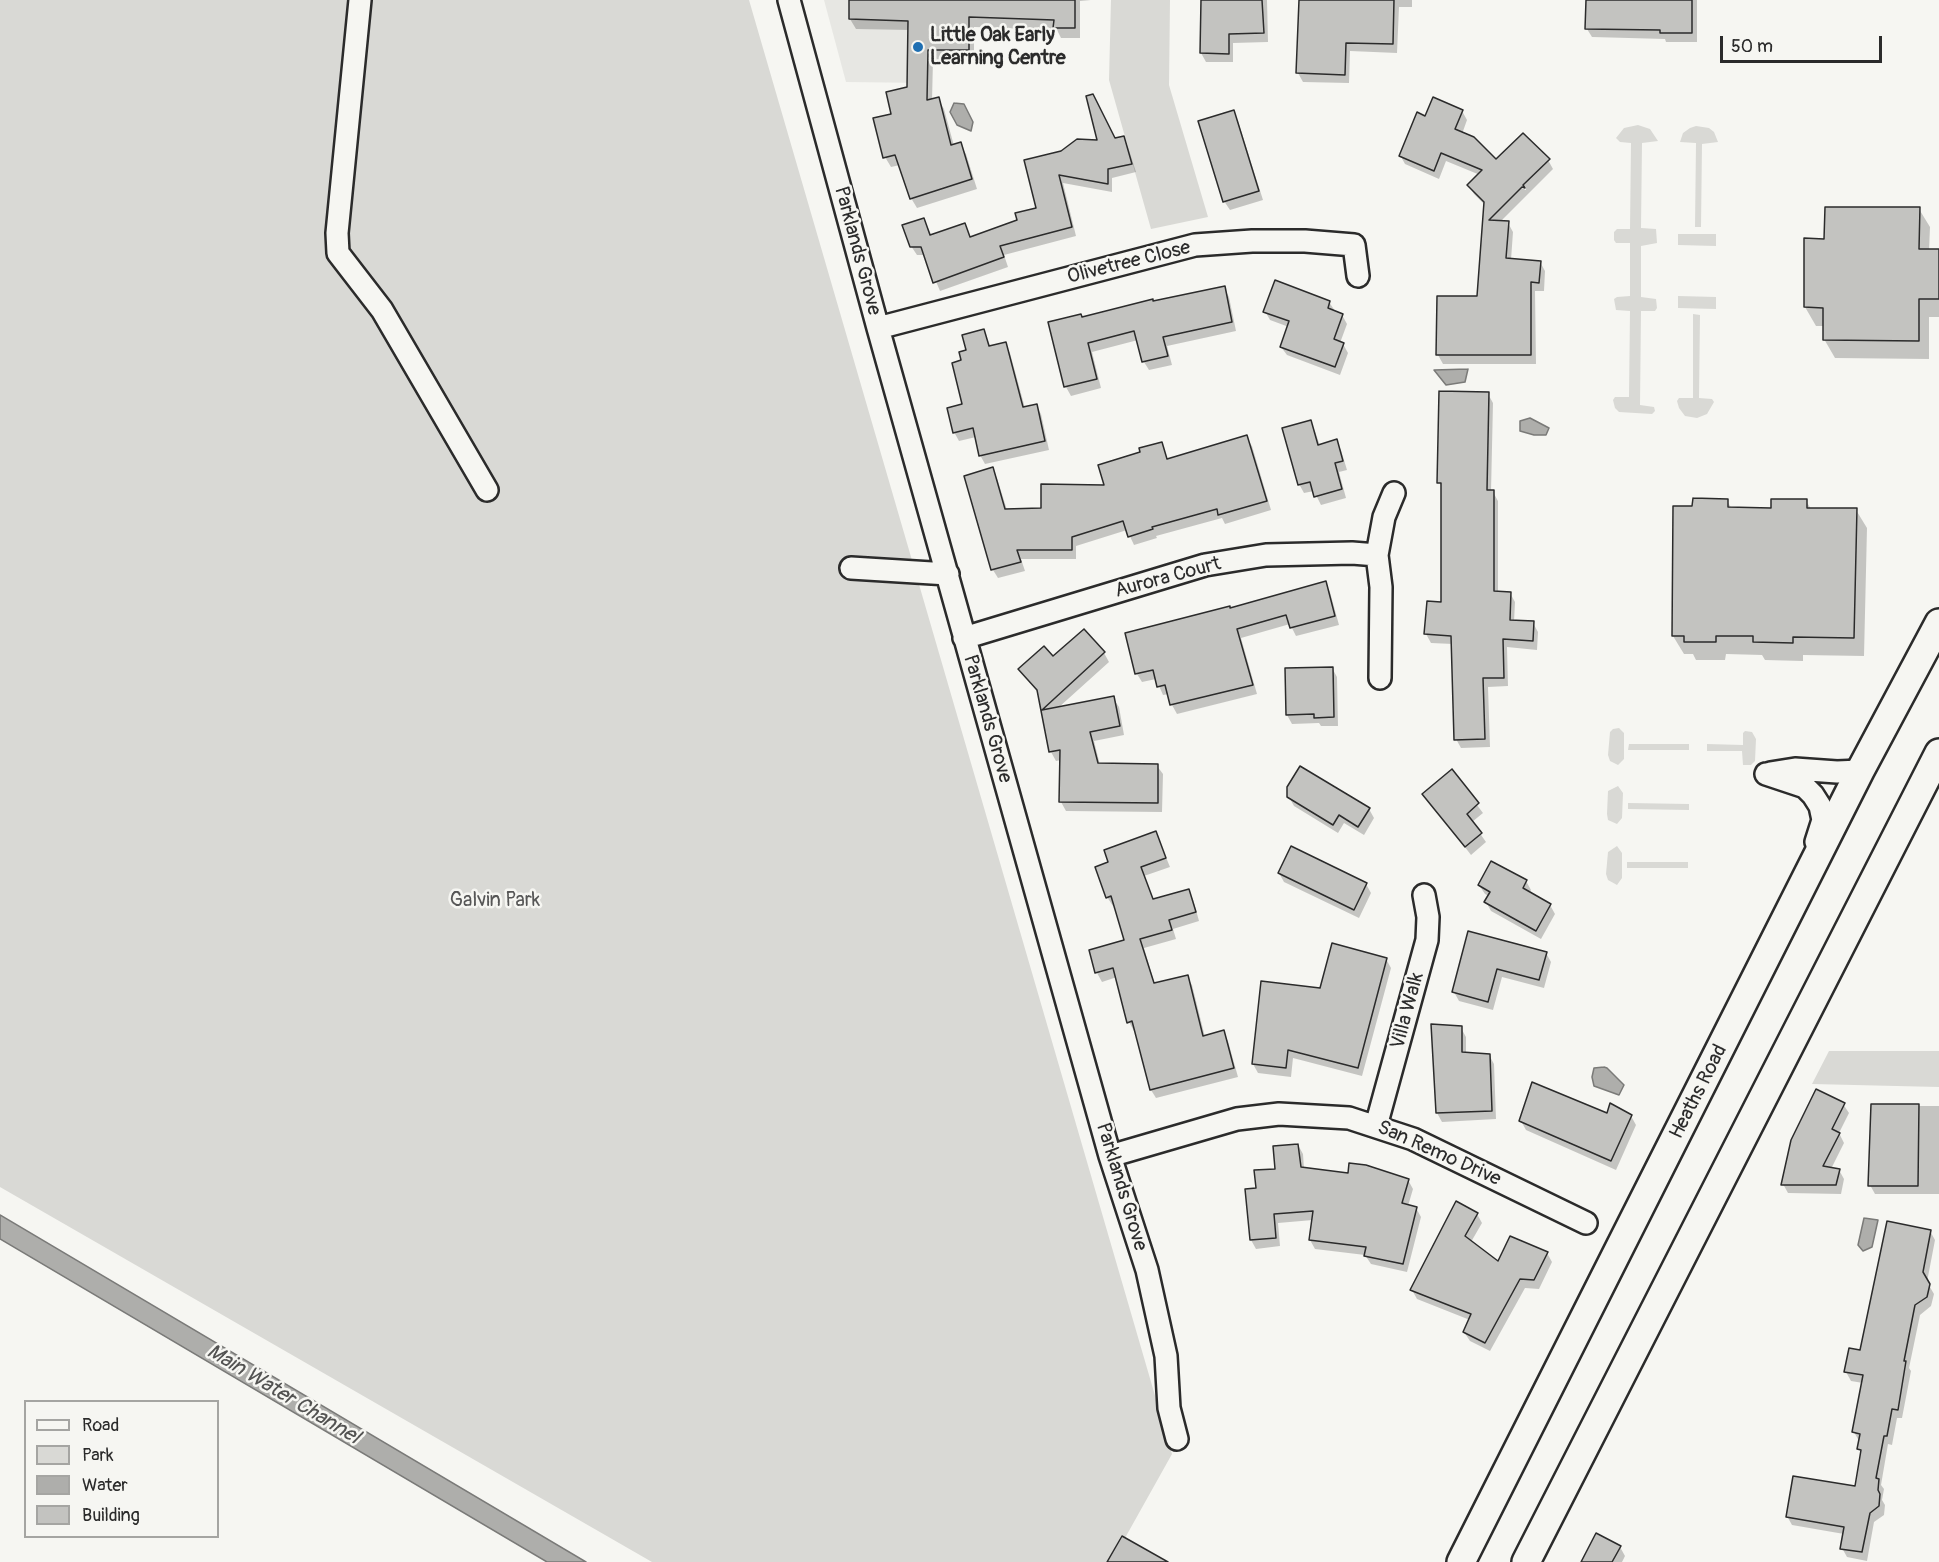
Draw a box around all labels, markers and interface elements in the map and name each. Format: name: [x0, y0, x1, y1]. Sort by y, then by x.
place label: Little Oak Early Learning Centre: [930, 24, 1066, 71]
scale bar: [1723, 24, 1885, 62]
text: 50 m: [1731, 35, 1773, 58]
marker: Little Oak Early Learning Centre: [911, 40, 925, 54]
street label: Parklands Grove: [828, 184, 886, 318]
street label: Olivetree Close: [1065, 236, 1193, 290]
street label: Aurora Court: [1112, 552, 1224, 604]
street label: Parklands Grove: [957, 652, 1017, 786]
park label: Galvin Park: [450, 889, 540, 913]
street label: Villa Walk: [1386, 970, 1430, 1052]
street label: Heaths Road: [1665, 1041, 1733, 1143]
street label: San Remo Drive: [1373, 1116, 1505, 1192]
street label: Parklands Grove: [1090, 1120, 1152, 1254]
water label: Main Water Channel: [202, 1339, 364, 1451]
legend: [24, 1400, 219, 1538]
text: Road: [82, 1414, 119, 1437]
text: Park: [82, 1444, 114, 1467]
text: Water: [82, 1474, 128, 1497]
text: Building: [82, 1504, 140, 1527]

